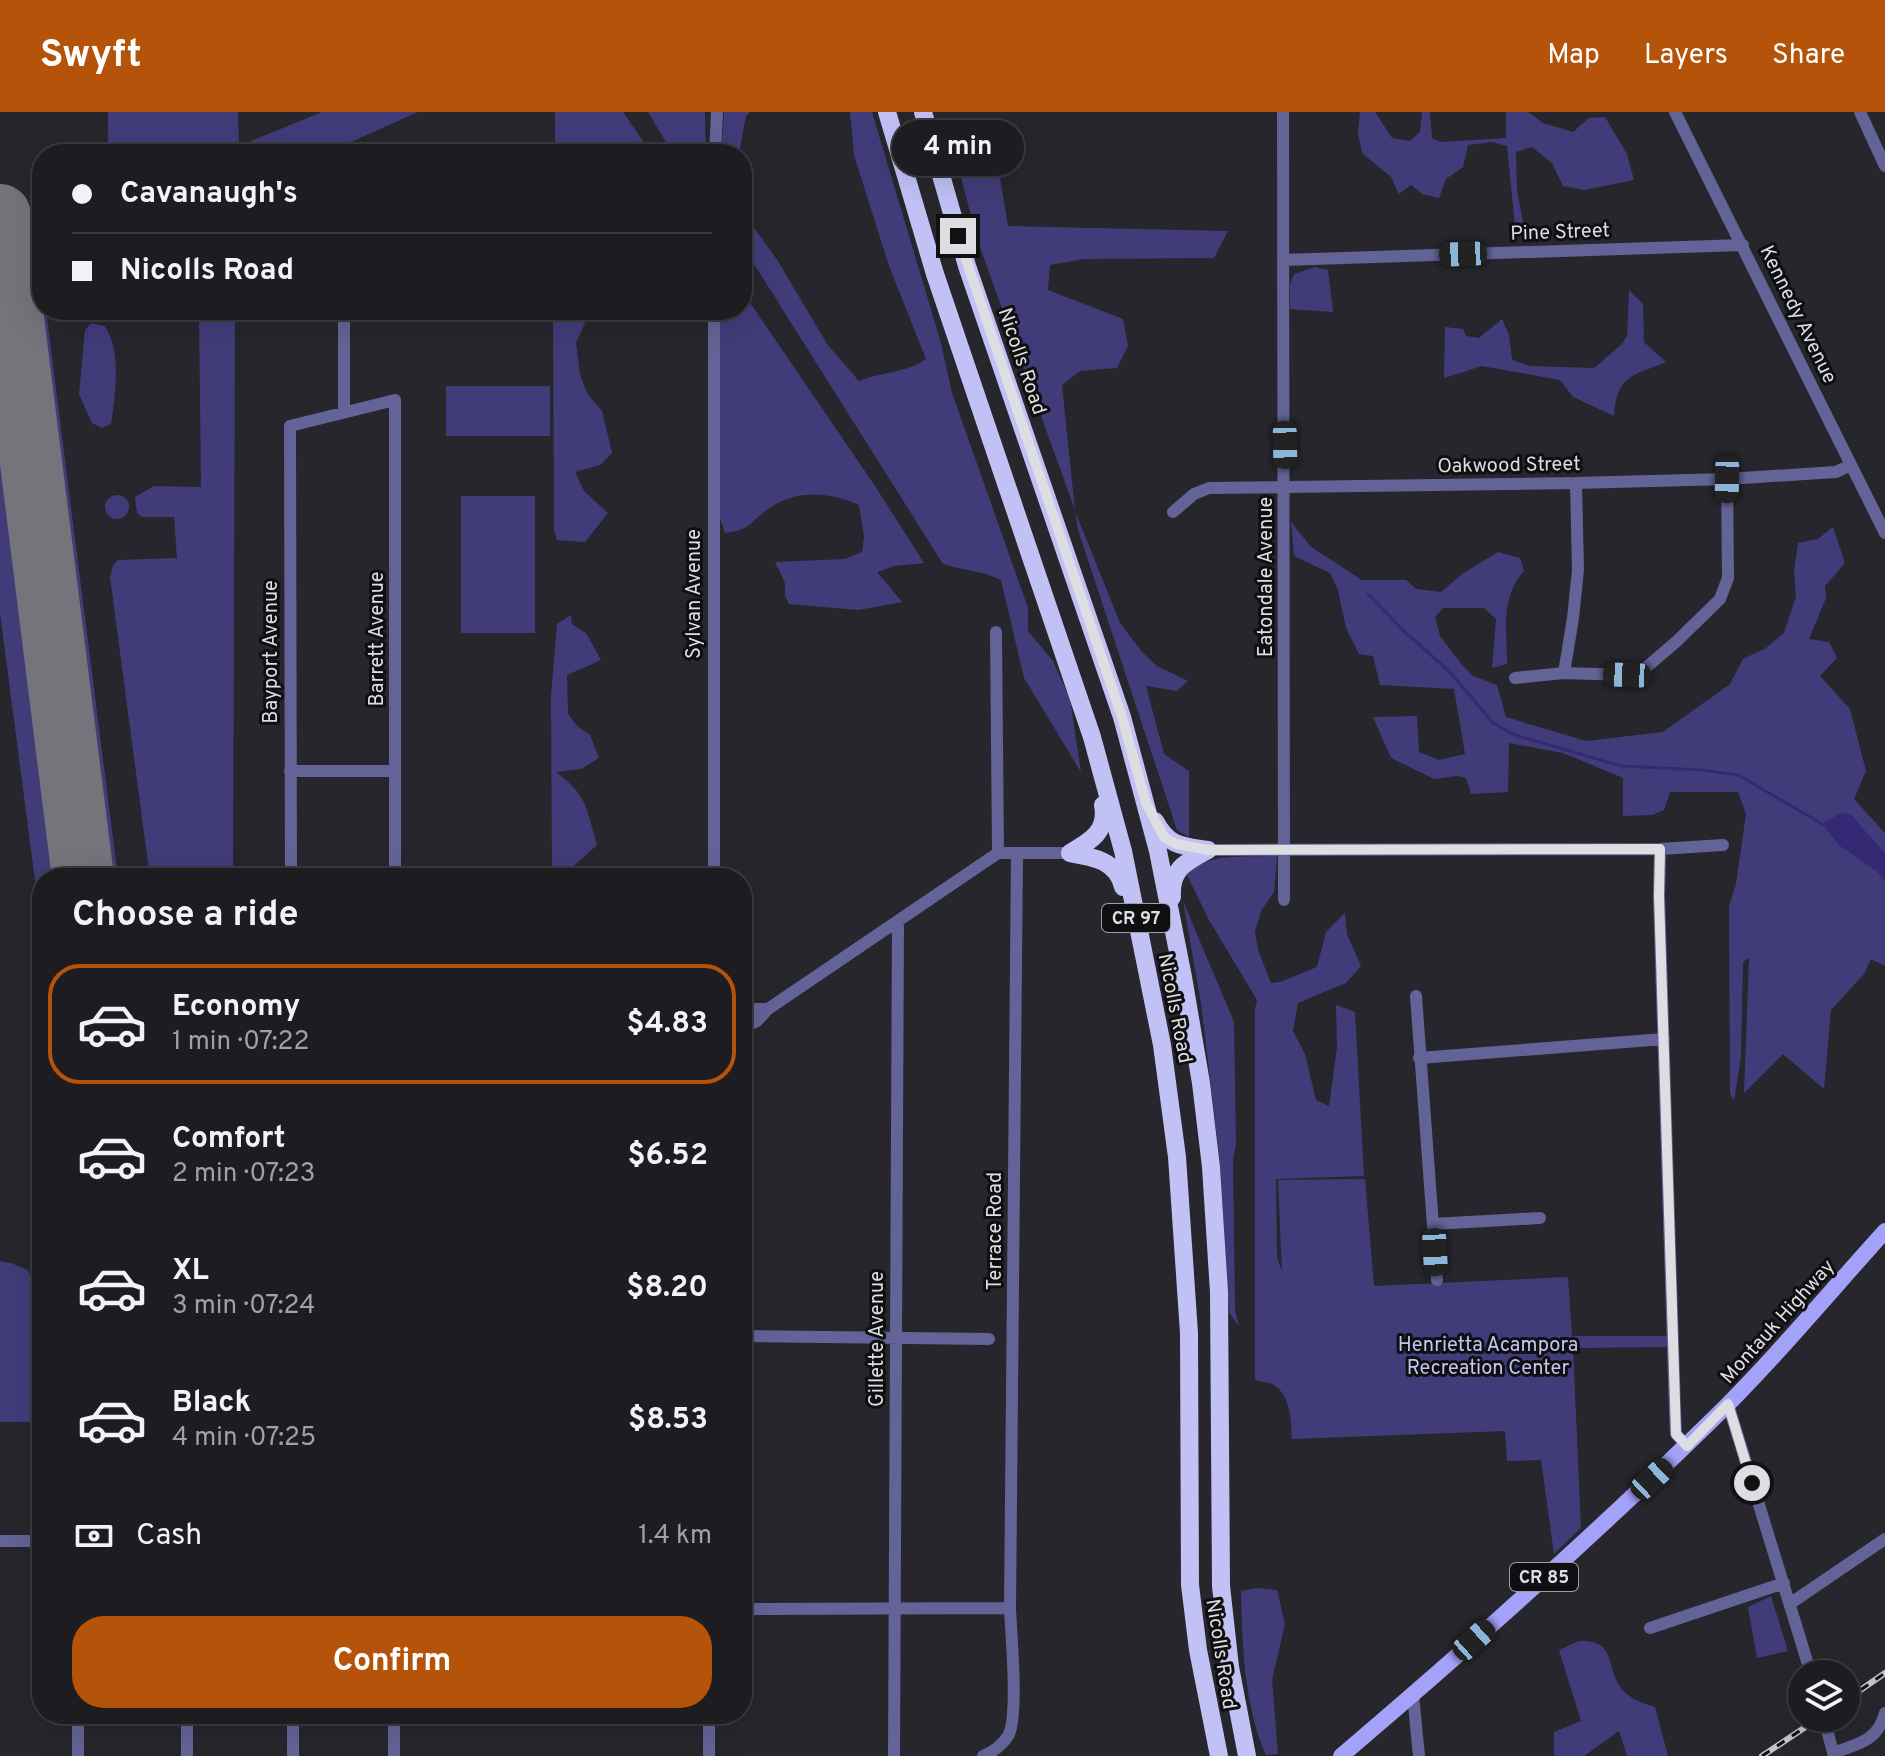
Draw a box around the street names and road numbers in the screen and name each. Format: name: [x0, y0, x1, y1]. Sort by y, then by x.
street label: Pine Street: [1510, 218, 1610, 248]
street label: Kennedy Avenue: [1753, 242, 1842, 388]
street label: Nicolls Road: [991, 305, 1052, 419]
street label: Oakwood Street: [1437, 452, 1581, 480]
street label: Eatondale Avenue: [1254, 497, 1280, 657]
street label: Sylvan Avenue: [682, 529, 708, 659]
street label: Barrett Avenue: [365, 571, 391, 707]
street label: Bayport Avenue: [259, 580, 285, 724]
road number: CR 97: [1102, 904, 1170, 932]
street label: Nicolls Road: [1151, 951, 1197, 1066]
street label: Terrace Road: [983, 1172, 1009, 1290]
street label: Montauk Highway: [1716, 1254, 1841, 1390]
street label: Gillette Avenue: [865, 1271, 891, 1407]
road number: CR 85: [1510, 1563, 1578, 1591]
street label: Nicolls Road: [1198, 1597, 1242, 1711]

